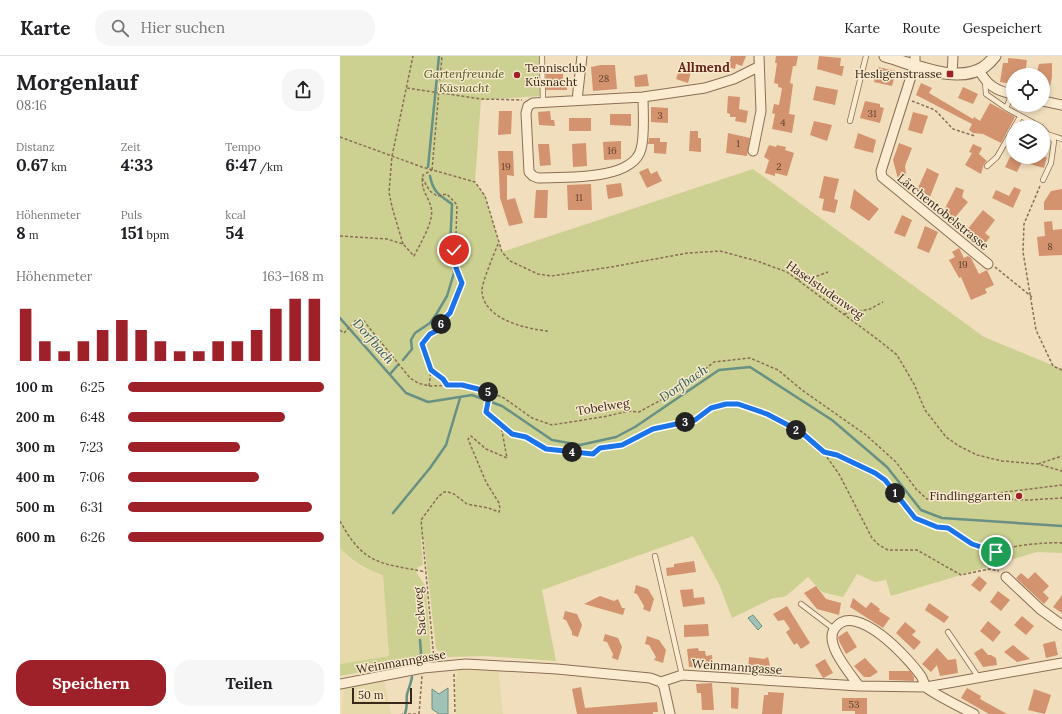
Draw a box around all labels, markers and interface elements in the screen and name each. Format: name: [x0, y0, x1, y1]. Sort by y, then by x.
search box: [95, 10, 375, 46]
text: Karte: [20, 16, 71, 40]
icon: search: [109, 17, 131, 39]
text: Hier suchen: [141, 18, 225, 37]
text: Karte: [844, 19, 880, 37]
text: Route: [902, 19, 940, 37]
text: Gespeichert: [962, 19, 1042, 37]
district label: Allmend: [678, 59, 730, 76]
place label: Tennisclub Küsnacht: [525, 60, 586, 89]
park label: Gartenfreunde Küsnacht: [424, 66, 504, 95]
place label: Hesligenstrasse: [855, 66, 942, 81]
text: Morgenlauf: [16, 68, 138, 96]
map controls: [1006, 68, 1050, 164]
button: locate: [1006, 68, 1050, 112]
button: share: [282, 69, 324, 111]
marker: Hesligenstrasse: [945, 69, 955, 79]
marker: Tennisclub Küsnacht: [512, 70, 522, 80]
house number: 28: [599, 72, 610, 85]
text: 08:16: [16, 97, 47, 114]
house number: 31: [867, 107, 877, 120]
house number: 3: [657, 109, 663, 122]
house number: 4: [780, 116, 786, 129]
button: layers: [1006, 120, 1050, 164]
house number: 1: [736, 137, 740, 150]
text: Distanz: [16, 140, 55, 154]
text: Zeit: [121, 140, 141, 154]
text: Tempo: [225, 140, 261, 154]
house number: 16: [607, 144, 617, 157]
text: 0.67: [16, 154, 48, 176]
text: 4:33: [121, 154, 153, 176]
text: 6:47: [225, 154, 257, 176]
text: km: [48, 160, 67, 174]
text: /km: [257, 160, 283, 174]
house number: 19: [501, 160, 511, 173]
house number: 2: [776, 160, 782, 173]
street label: Lärchentobelstrasse: [895, 170, 992, 253]
house number: 11: [575, 191, 583, 204]
text: Höhenmeter: [16, 208, 81, 222]
text: Puls: [121, 208, 142, 222]
text: kcal: [225, 208, 246, 222]
text: 8: [16, 222, 26, 244]
text: 151: [121, 222, 144, 244]
text: 54: [225, 222, 244, 244]
text: m: [26, 228, 38, 242]
text: bpm: [144, 228, 169, 242]
pin: [437, 233, 471, 267]
icon: check: [443, 239, 465, 261]
house number: 8: [1047, 240, 1053, 253]
street label: Haselstudenweg: [784, 257, 867, 322]
house number: 19: [958, 258, 968, 271]
text: Höhenmeter: [16, 268, 92, 285]
text: 163–168 m: [263, 268, 324, 285]
pin: 6: [431, 314, 451, 334]
water label: Dorfbach: [349, 315, 398, 368]
text: 6: [438, 317, 444, 331]
water label: Dorfbach: [656, 361, 711, 406]
text: 100 m: [16, 379, 53, 396]
text: 6:25: [80, 379, 105, 396]
pin: 5: [478, 382, 498, 402]
text: 5: [485, 385, 491, 399]
street label: Tobelweg: [575, 395, 631, 418]
text: 200 m: [16, 409, 55, 426]
text: 6:48: [80, 409, 105, 426]
pin: 3: [675, 412, 695, 432]
text: 3: [682, 415, 688, 429]
pin: 2: [786, 420, 806, 440]
text: 2: [793, 423, 799, 437]
text: 300 m: [16, 439, 55, 456]
text: 7:23: [80, 439, 103, 456]
pin: 4: [562, 442, 582, 462]
text: 4: [569, 445, 575, 459]
text: 400 m: [16, 469, 55, 486]
text: 7:06: [80, 469, 105, 486]
pin: 1: [885, 483, 905, 503]
text: 1: [893, 486, 897, 500]
place label: Findlinggarten: [930, 488, 1011, 503]
marker: Findlinggarten: [1014, 491, 1024, 501]
text: 500 m: [16, 499, 55, 516]
text: 6:31: [80, 499, 103, 516]
text: 600 m: [16, 529, 55, 546]
text: 6:26: [80, 529, 105, 546]
pin: [979, 535, 1013, 569]
icon: arrive: [985, 541, 1007, 563]
street label: Sackweg: [410, 586, 429, 636]
street label: Weinmanngasse: [355, 646, 447, 677]
street label: Weinmanngasse: [691, 656, 783, 677]
button: Speichern: [16, 660, 166, 706]
button: Teilen: [174, 660, 324, 706]
scale bar: [352, 686, 412, 705]
text: 50 m: [358, 688, 384, 702]
house number: 53: [848, 698, 860, 711]

